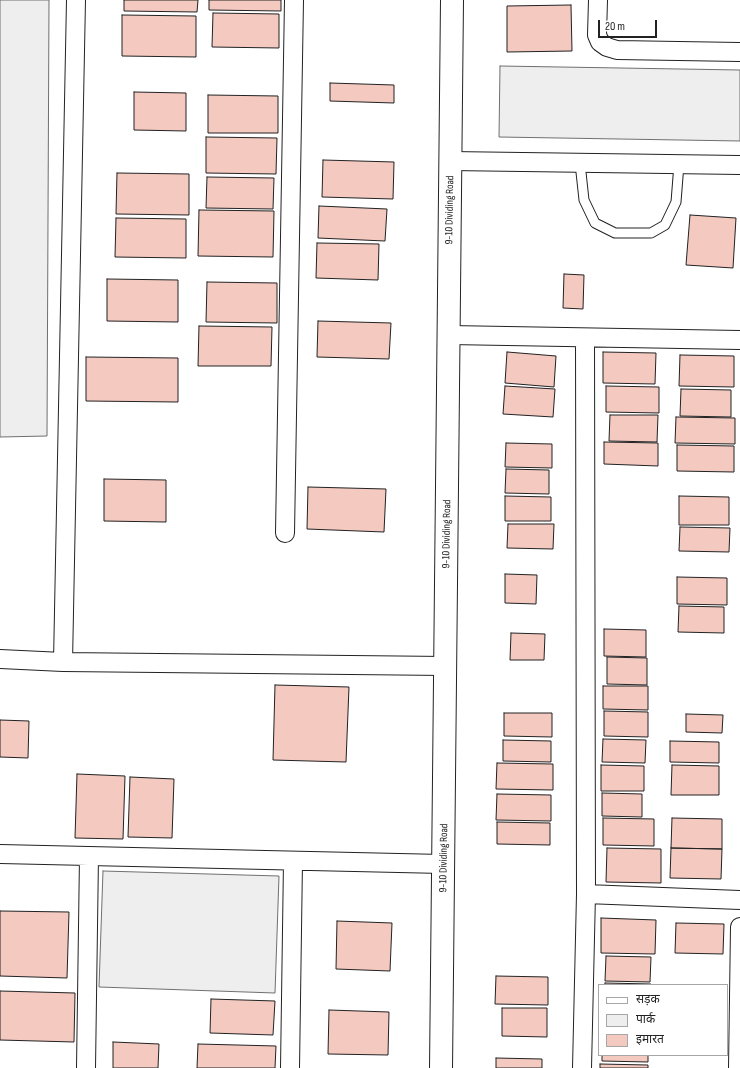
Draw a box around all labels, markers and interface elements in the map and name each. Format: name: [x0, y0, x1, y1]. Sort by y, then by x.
scale bar: [600, 12, 659, 38]
text: 20 m: [605, 19, 625, 34]
street label: 9-10 Dividing Road: [443, 175, 457, 245]
street label: 9-10 Dividing Road: [440, 499, 454, 569]
street label: 9-10 Dividing Road: [437, 823, 451, 893]
legend: [598, 984, 728, 1056]
text: सड़क: [636, 992, 660, 1007]
text: पार्क: [636, 1012, 655, 1027]
text: इमारत: [636, 1032, 664, 1047]

